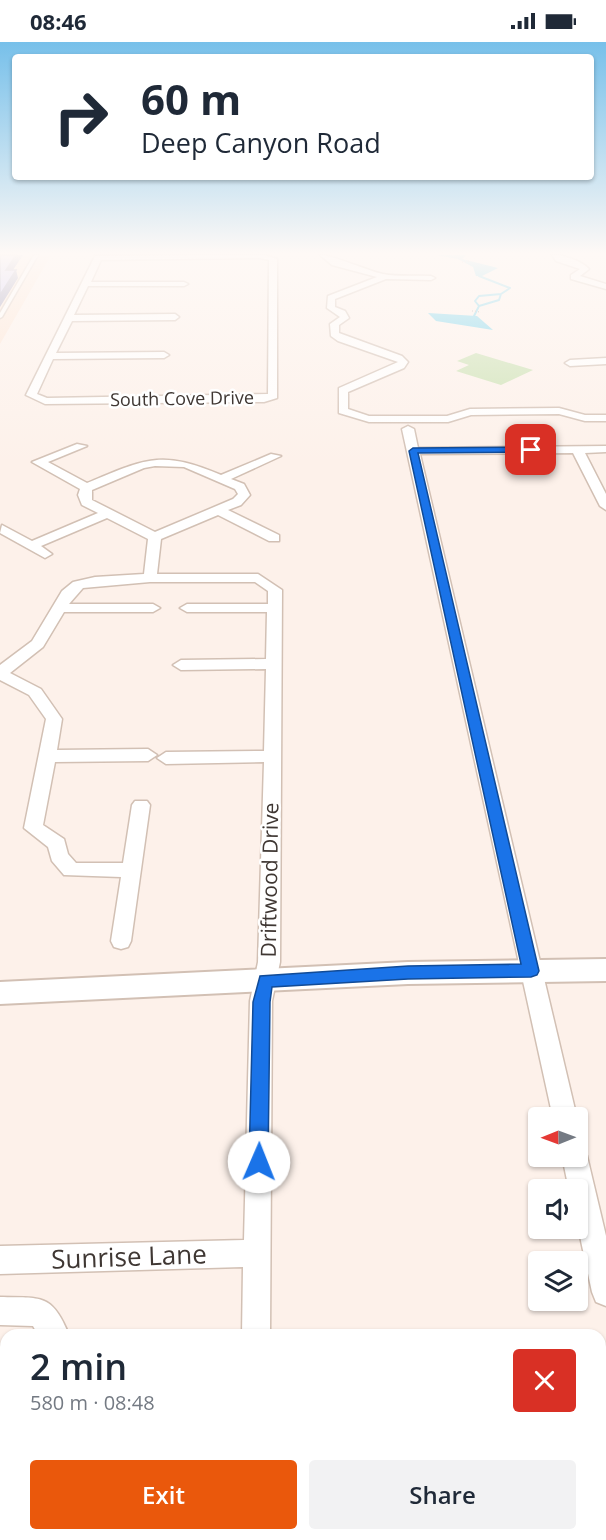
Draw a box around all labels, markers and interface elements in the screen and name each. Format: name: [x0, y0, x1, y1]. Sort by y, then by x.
text: 08:46: [30, 6, 87, 36]
text: 60 m: [141, 70, 241, 127]
icon: right: [42, 78, 120, 156]
text: Deep Canyon Road: [141, 124, 381, 161]
street label: South Cove Drive: [110, 385, 254, 411]
pin: [505, 424, 556, 475]
icon: arrive: [514, 433, 547, 466]
street label: Driftwood Drive: [254, 802, 284, 958]
north arrow: [528, 1107, 588, 1167]
map controls: [528, 1107, 588, 1311]
position arrow: [227, 1130, 291, 1194]
button: sound: [528, 1179, 588, 1239]
street label: Sunrise Lane: [51, 1235, 207, 1277]
button: layers: [528, 1251, 588, 1311]
text: 2 min: [30, 1342, 127, 1391]
button: close: [513, 1349, 576, 1412]
text: 580 m · 08:48: [30, 1389, 155, 1416]
button: Exit: [30, 1460, 297, 1529]
button: Share: [309, 1460, 576, 1529]

